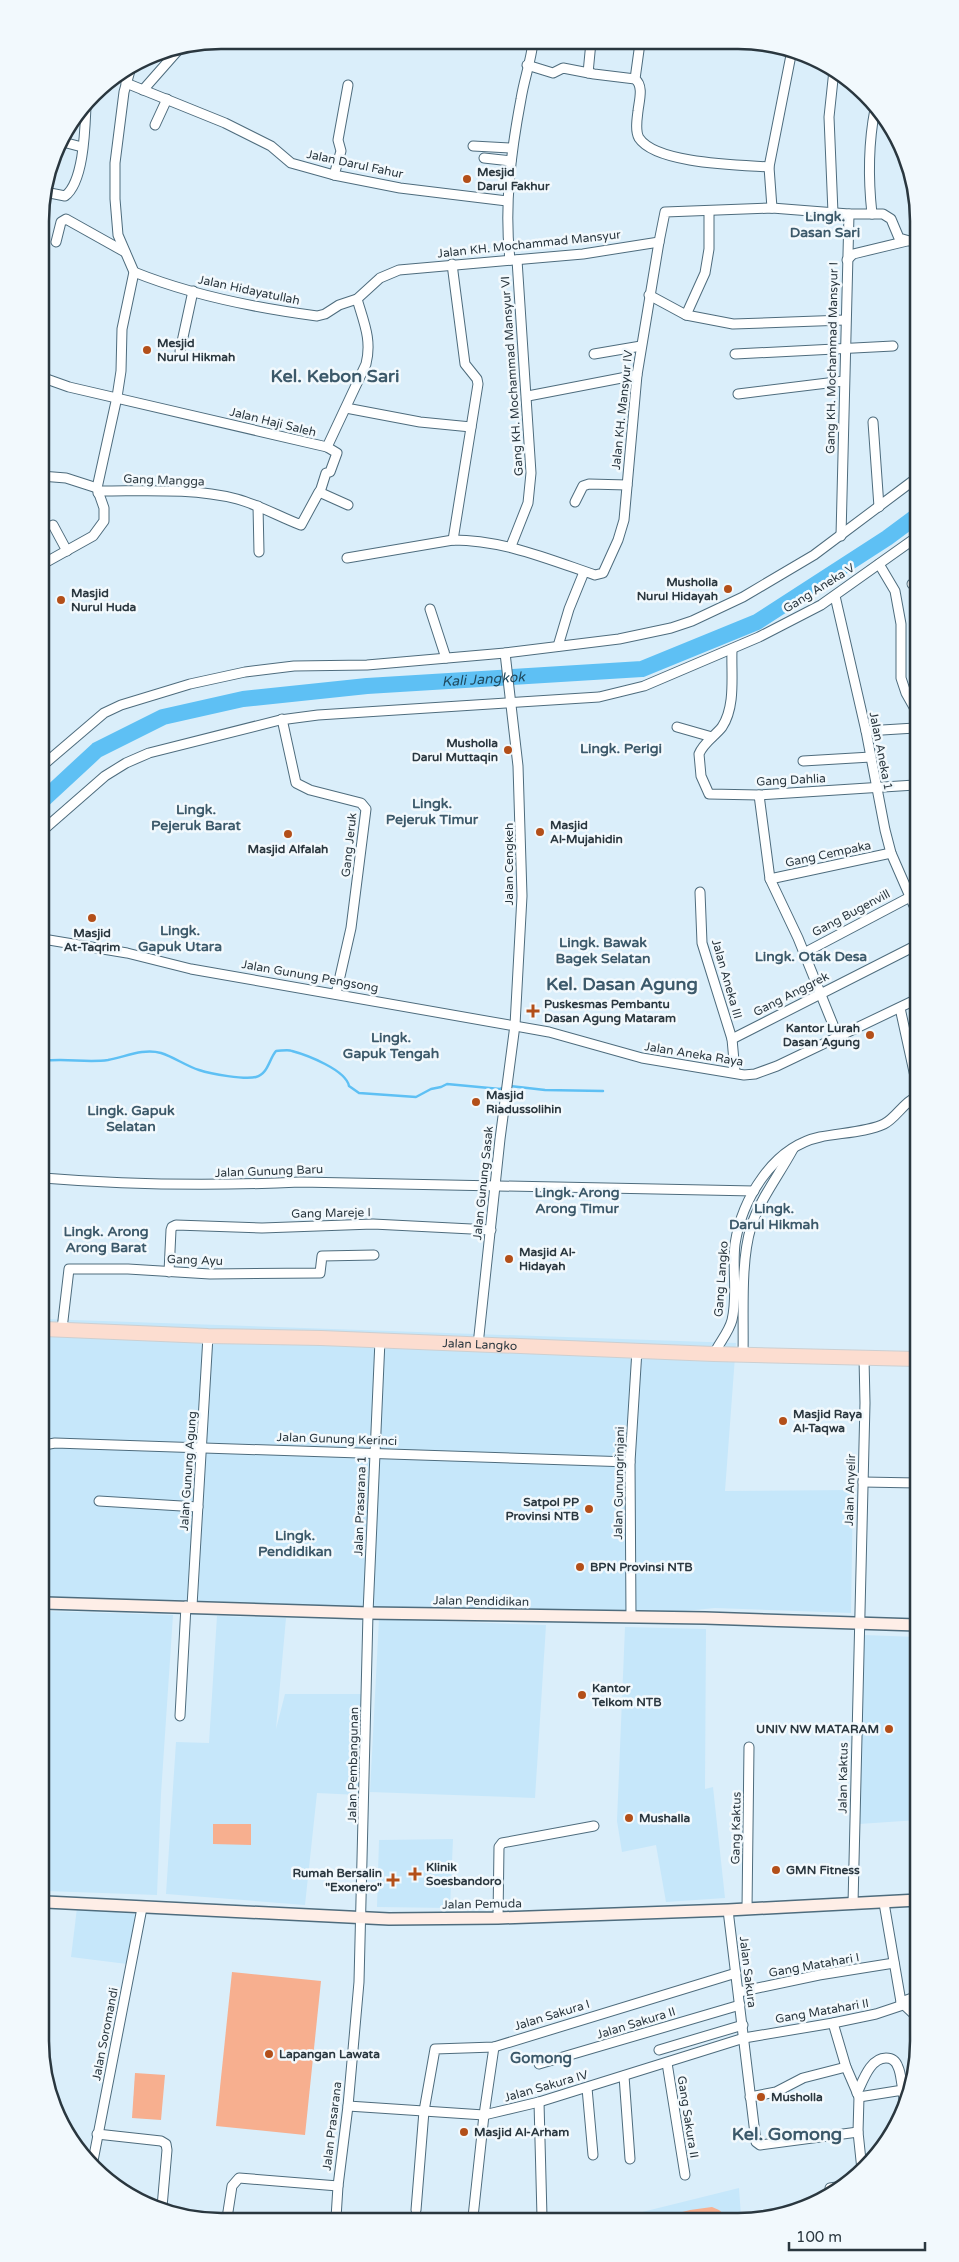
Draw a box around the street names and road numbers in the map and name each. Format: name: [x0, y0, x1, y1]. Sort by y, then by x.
street label: Jalan Darul Fahur: [305, 147, 405, 181]
street label: Jalan KH. Mochammad Mansyur: [437, 227, 622, 261]
street label: Gang KH. Mochammad Mansyur I: [823, 262, 841, 454]
street label: Jalan Hidayatullah: [197, 272, 301, 308]
street label: Gang KH. Mochammad Mansyur VI: [498, 276, 526, 476]
street label: Jalan KH. Mansyur IV: [609, 349, 635, 471]
street label: Jalan Haji Saleh: [228, 404, 318, 440]
street label: Gang Mangga: [123, 472, 205, 488]
street label: Gang Aneka V: [781, 560, 858, 616]
street label: Jalan Aneka 1: [867, 711, 895, 791]
street label: Gang Dahlia: [756, 771, 826, 789]
street label: Gang Jeruk: [339, 812, 359, 878]
street label: Jalan Cengkeh: [502, 823, 516, 905]
street label: Gang Cempaka: [784, 838, 872, 870]
street label: Gang Bugenvill: [810, 887, 892, 939]
street label: Jalan Aneka III: [709, 938, 745, 1020]
street label: Jalan Gunung Pengsong: [240, 957, 380, 995]
street label: Gang Anggrek: [751, 969, 832, 1019]
street label: Jalan Aneka Raya: [643, 1039, 745, 1069]
street label: Jalan Gunung Sasak: [470, 1125, 496, 1241]
street label: Jalan Gunung Baru: [215, 1162, 323, 1180]
street label: Gang Mareje I: [291, 1205, 371, 1221]
street label: Gang Langko: [711, 1241, 731, 1317]
street label: Gang Ayu: [167, 1252, 223, 1268]
street label: Jalan Langko: [442, 1336, 517, 1353]
street label: Jalan Gunung Agung: [177, 1411, 199, 1531]
street label: Jalan Gunungrinjani: [611, 1426, 627, 1540]
street label: Jalan Gunung Kerinci: [277, 1430, 397, 1448]
street label: Jalan Anyelir: [842, 1453, 858, 1526]
street label: Jalan Prasarana 1: [351, 1456, 369, 1556]
street label: Jalan Pendidikan: [433, 1593, 529, 1609]
street label: Jalan Pembangunan: [345, 1707, 361, 1823]
street label: Jalan Kaktus: [835, 1742, 851, 1814]
street label: Gang Kaktus: [728, 1791, 744, 1865]
street label: Jalan Pemuda: [442, 1896, 522, 1912]
street label: Jalan Sakura: [737, 1936, 759, 2008]
street label: Gang Matahari I: [768, 1950, 860, 1980]
street label: Jalan Soromandi: [89, 1986, 121, 2082]
street label: Gang Matahari II: [774, 1996, 870, 2026]
street label: Jalan Sakura I: [512, 1997, 592, 2033]
street label: Jalan Sakura II: [595, 2004, 677, 2042]
street label: Jalan Sakura IV: [502, 2067, 590, 2105]
street label: Gang Sakura II: [675, 2075, 701, 2159]
street label: Jalan Prasarana: [320, 2081, 344, 2171]

